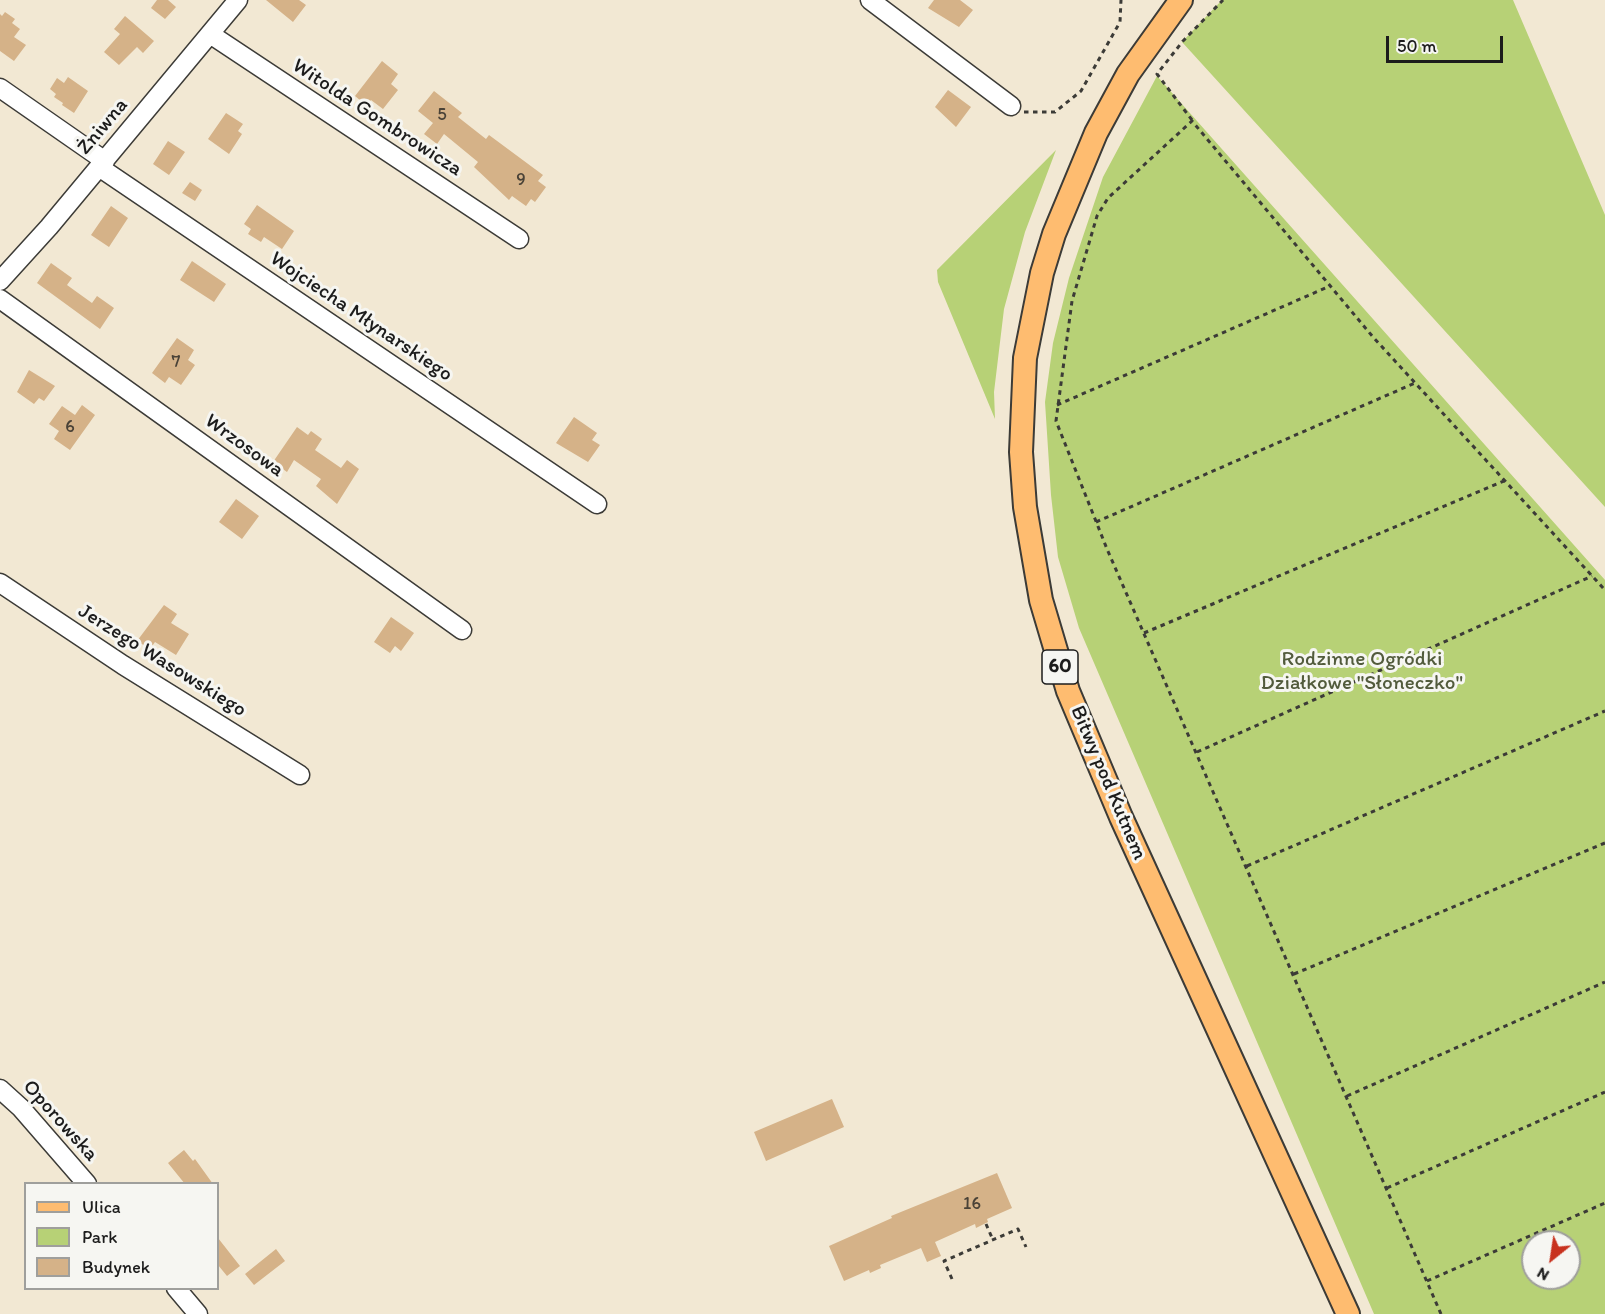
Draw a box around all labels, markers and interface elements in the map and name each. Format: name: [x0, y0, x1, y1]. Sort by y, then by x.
scale bar: [1389, 24, 1506, 62]
text: 50 m: [1397, 35, 1437, 57]
street label: Witolda Gombrowicza: [287, 54, 467, 182]
street label: Żniwna: [72, 94, 134, 160]
house number: 5: [437, 104, 447, 126]
house number: 9: [516, 169, 526, 191]
street label: Wojciecha Młynarskiego: [265, 246, 457, 388]
house number: 7: [172, 351, 180, 373]
street label: Wrzosowa: [199, 409, 289, 483]
house number: 6: [65, 416, 75, 438]
street label: Jerzego Wasowskiego: [73, 599, 251, 723]
park label: Rodzinne Ogródki Działkowe "Słoneczko": [1261, 647, 1463, 697]
road number: 60: [1042, 650, 1078, 684]
street label: Bitwy pod Kutnem: [1064, 702, 1152, 864]
street label: Oporowska: [17, 1075, 103, 1167]
legend: [24, 1182, 219, 1290]
house number: 16: [963, 1193, 981, 1215]
text: Ulica: [82, 1196, 121, 1218]
text: Park: [82, 1226, 117, 1248]
north arrow: [1521, 1230, 1581, 1290]
text: Budynek: [82, 1256, 150, 1278]
text: N: [1533, 1263, 1552, 1285]

